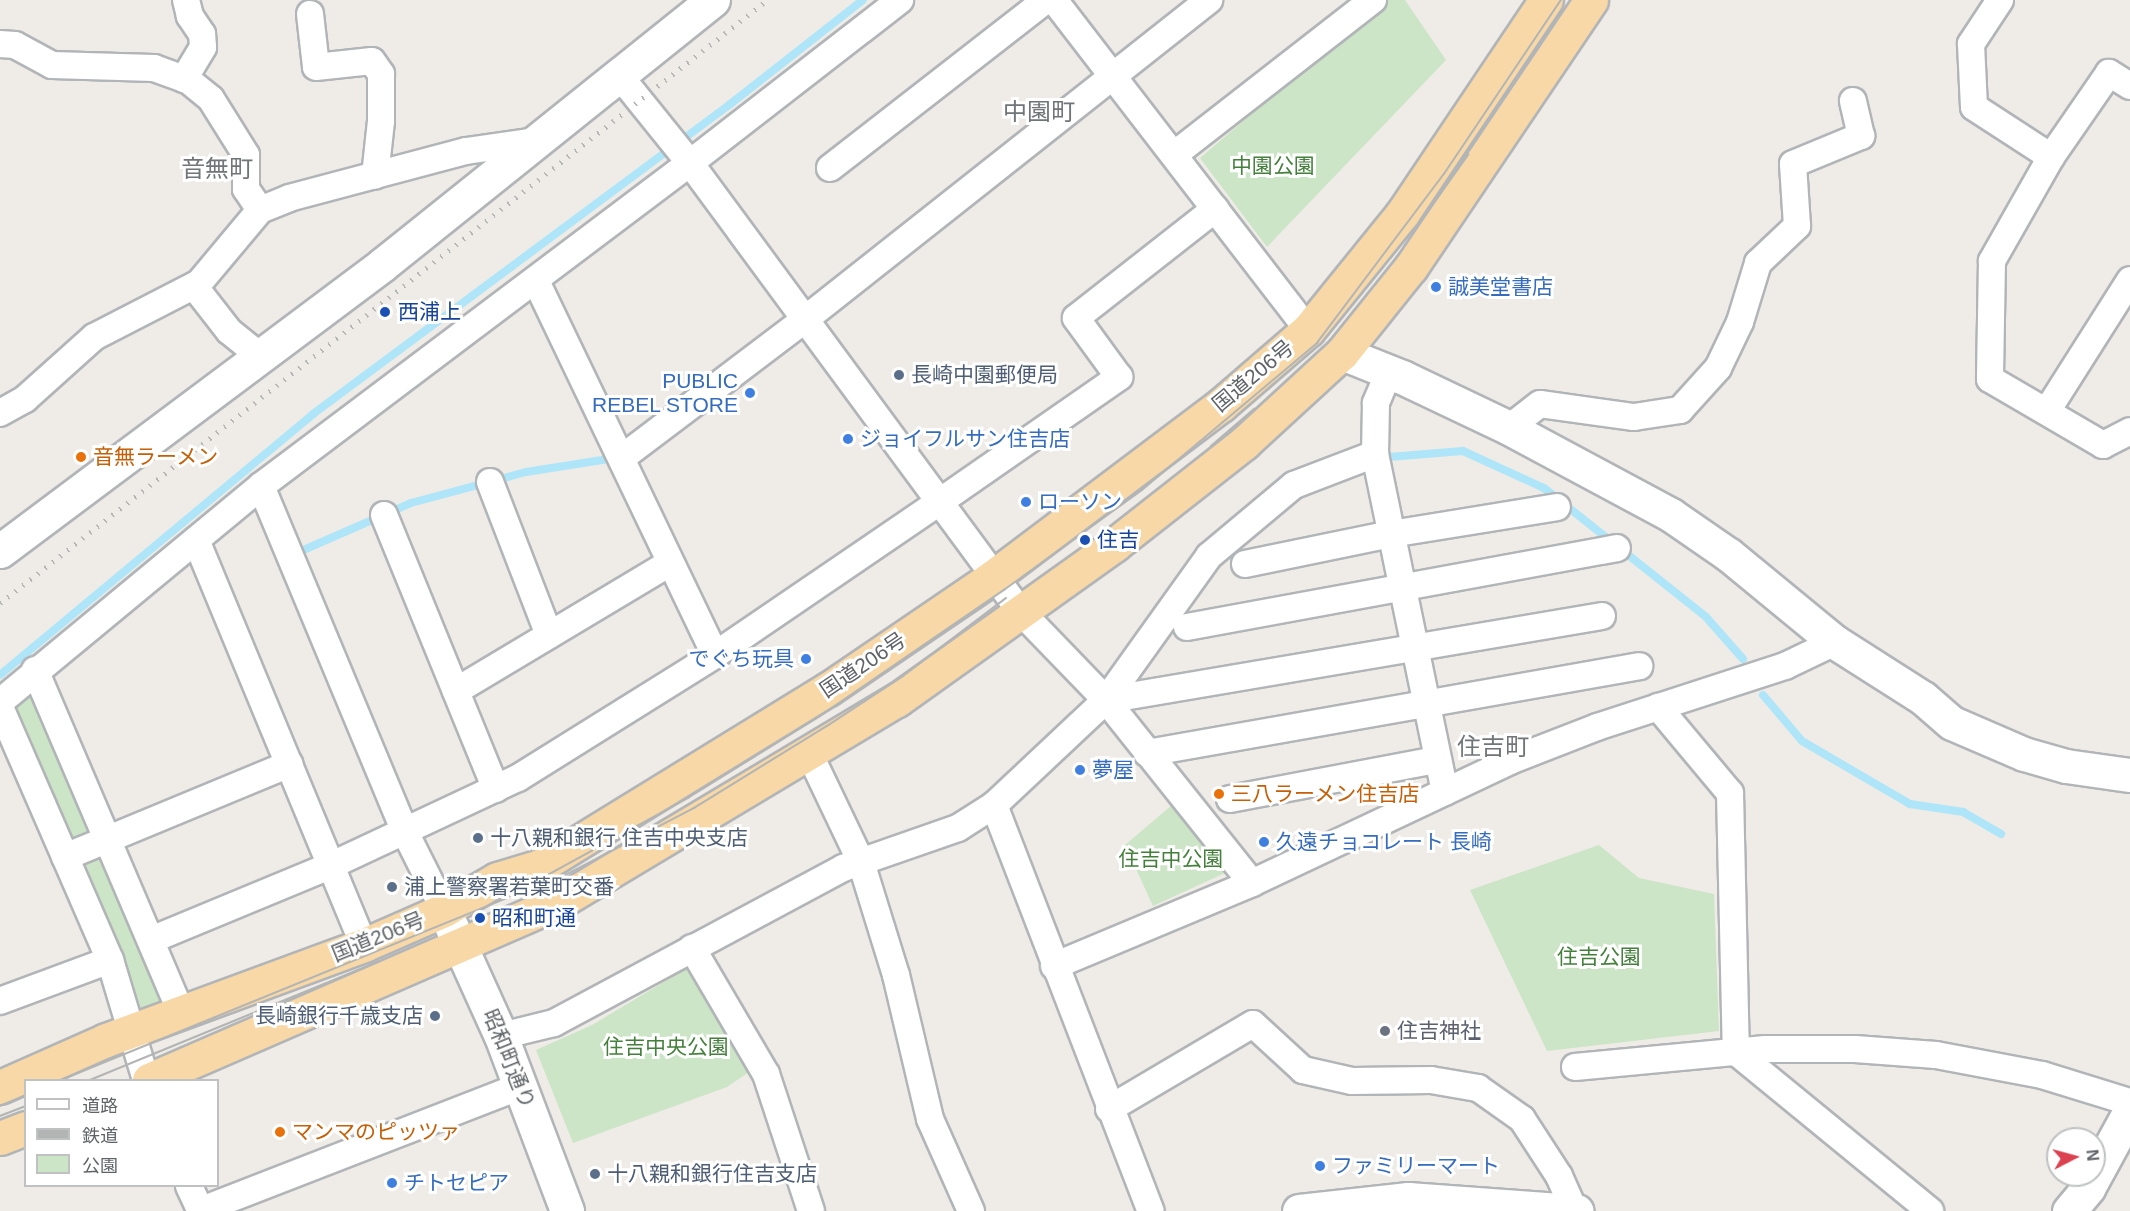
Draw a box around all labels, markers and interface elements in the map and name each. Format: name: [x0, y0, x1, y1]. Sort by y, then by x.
district label: 中園町: [1003, 98, 1075, 126]
park label: 中園公園: [1231, 153, 1315, 179]
district label: 音無町: [181, 155, 253, 183]
place label: 誠美堂書店: [1448, 274, 1553, 300]
marker: 誠美堂書店: [1429, 280, 1443, 294]
place label: 西浦上: [398, 299, 461, 325]
marker: 西浦上: [376, 303, 394, 321]
street label: 国道206号: [1207, 335, 1299, 417]
place label: 長崎中園郵便局: [911, 362, 1058, 388]
place label: PUBLIC REBEL STORE: [591, 368, 738, 418]
marker: 長崎中園郵便局: [892, 368, 906, 382]
marker: PUBLIC REBEL STORE: [743, 386, 757, 400]
place label: ジョイフルサン住吉店: [860, 426, 1070, 452]
marker: ジョイフルサン住吉店: [841, 432, 855, 446]
place label: 音無ラーメン: [93, 444, 219, 470]
marker: 音無ラーメン: [74, 450, 88, 464]
place label: ローソン: [1038, 489, 1122, 515]
marker: ローソン: [1019, 495, 1033, 509]
place label: 住吉: [1097, 527, 1139, 553]
marker: 住吉: [1078, 533, 1092, 547]
street label: 国道206号: [815, 627, 911, 703]
place label: でぐち玩具: [689, 646, 794, 672]
marker: でぐち玩具: [799, 652, 813, 666]
district label: 住吉町: [1457, 733, 1529, 761]
place label: 夢屋: [1092, 757, 1134, 783]
marker: 夢屋: [1073, 763, 1087, 777]
place label: 三八ラーメン住吉店: [1231, 781, 1420, 807]
marker: 三八ラーメン住吉店: [1212, 787, 1226, 801]
place label: 十八親和銀行 住吉中央支店: [490, 825, 748, 851]
place label: 久遠チョコレート 長崎: [1276, 829, 1492, 855]
marker: 十八親和銀行 住吉中央支店: [471, 831, 485, 845]
marker: 久遠チョコレート 長崎: [1257, 835, 1271, 849]
park label: 住吉中公園: [1119, 846, 1223, 872]
place label: 浦上警察署若葉町交番: [404, 874, 614, 900]
marker: 浦上警察署若葉町交番: [385, 880, 399, 894]
place label: 昭和町通: [492, 905, 576, 931]
street label: 国道206号: [328, 907, 428, 967]
marker: 昭和町通: [473, 911, 487, 925]
park label: 住吉公園: [1557, 944, 1641, 970]
place label: 長崎銀行千歳支店: [255, 1003, 423, 1029]
street label: 昭和町通り: [478, 1006, 540, 1112]
marker: 長崎銀行千歳支店: [428, 1009, 442, 1023]
place label: 住吉神社: [1397, 1018, 1481, 1044]
marker: 住吉神社: [1378, 1024, 1392, 1038]
park label: 住吉中央公園: [603, 1034, 729, 1060]
legend: [24, 1079, 219, 1187]
text: 道路: [82, 1096, 118, 1116]
place label: マンマのピッツァ: [292, 1119, 460, 1145]
marker: マンマのピッツァ: [273, 1125, 287, 1139]
text: 鉄道: [82, 1126, 118, 1146]
north arrow: [2046, 1127, 2106, 1187]
text: N: [2083, 1149, 2101, 1162]
place label: ファミリーマート: [1332, 1153, 1500, 1179]
text: 公園: [82, 1156, 118, 1176]
marker: ファミリーマート: [1313, 1159, 1327, 1173]
place label: 十八親和銀行住吉支店: [607, 1161, 817, 1187]
marker: 十八親和銀行住吉支店: [588, 1167, 602, 1181]
place label: チトセピア: [404, 1170, 509, 1196]
marker: チトセピア: [385, 1176, 399, 1190]

